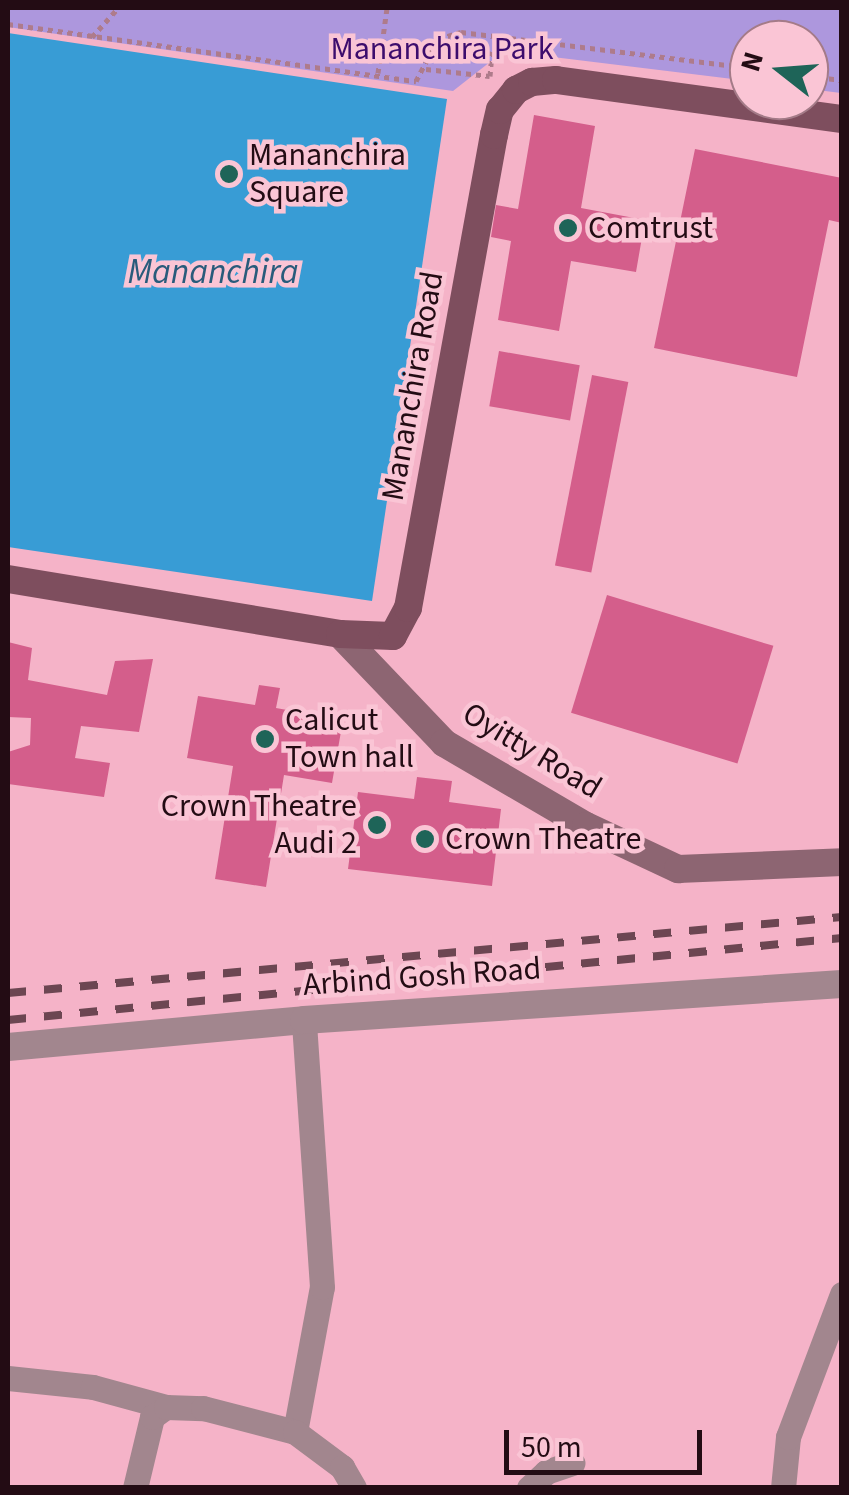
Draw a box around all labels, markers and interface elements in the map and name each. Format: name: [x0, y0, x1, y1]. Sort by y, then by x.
north arrow: [729, 20, 829, 120]
park label: Mananchira Park: [330, 30, 554, 68]
text: N: [730, 47, 774, 77]
place label: Mananchira Square: [249, 137, 406, 212]
marker: Mananchira Square: [218, 163, 240, 185]
place label: Comtrust: [588, 209, 713, 247]
marker: Comtrust: [557, 217, 579, 239]
water label: Mananchira: [127, 251, 299, 293]
street label: Mananchira Road: [374, 268, 452, 504]
street label: Oyitty Road: [456, 695, 608, 807]
place label: Calicut Town hall: [285, 702, 414, 777]
marker: Calicut Town hall: [254, 728, 276, 750]
place label: Crown Theatre Audi 2: [161, 788, 357, 863]
marker: Crown Theatre Audi 2: [366, 814, 388, 836]
place label: Crown Theatre: [445, 820, 641, 858]
marker: Crown Theatre: [414, 828, 436, 850]
street label: Arbind Gosh Road: [302, 950, 542, 1004]
scale bar: [509, 1410, 706, 1472]
text: 50 m: [521, 1426, 582, 1469]

